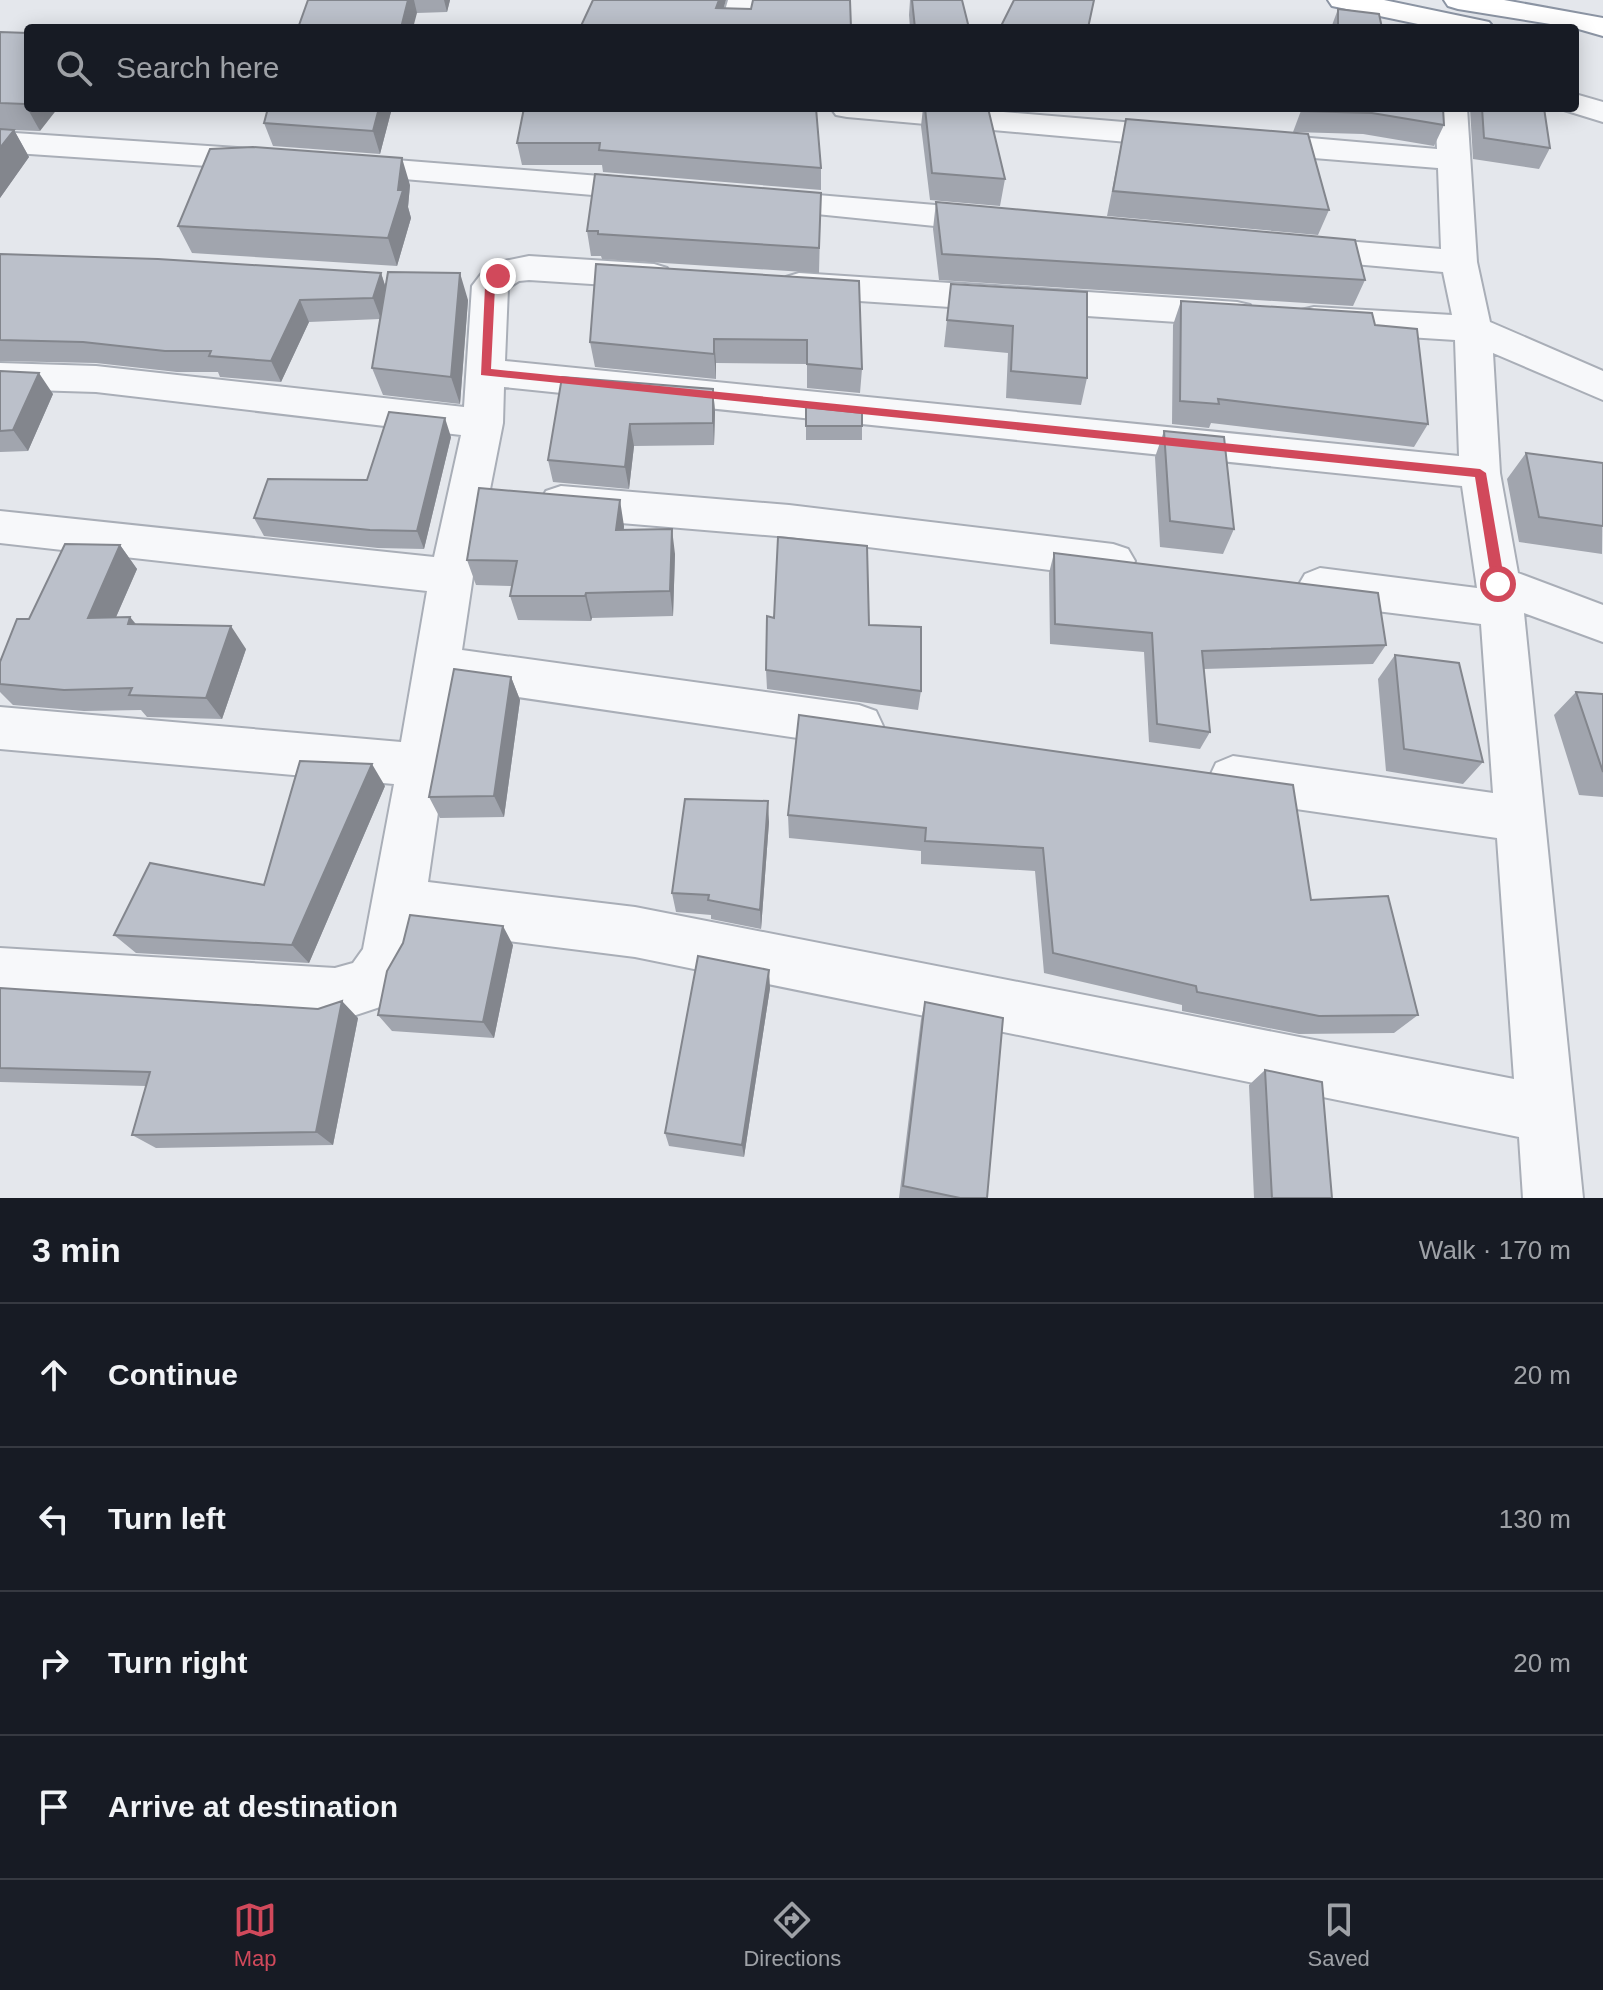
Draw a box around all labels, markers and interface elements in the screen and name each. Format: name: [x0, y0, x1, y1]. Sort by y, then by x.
search box: [24, 24, 1579, 112]
icon: search: [52, 46, 96, 90]
text: Search here: [116, 51, 279, 84]
route end: [480, 258, 516, 294]
route start: [1480, 566, 1516, 602]
text: 3 min: [32, 1231, 121, 1269]
text: Walk · 170 m: [1419, 1235, 1571, 1265]
icon: ahead: [32, 1353, 76, 1397]
text: Continue: [108, 1358, 238, 1391]
text: 20 m: [1513, 1360, 1571, 1390]
icon: left: [32, 1497, 76, 1541]
text: Turn left: [108, 1502, 226, 1535]
text: 130 m: [1499, 1504, 1571, 1534]
icon: right: [32, 1641, 76, 1685]
text: Turn right: [108, 1646, 247, 1679]
text: 20 m: [1513, 1648, 1571, 1678]
icon: arrive: [32, 1785, 76, 1829]
text: Arrive at destination: [108, 1790, 398, 1823]
tab: Map: [233, 1898, 277, 1972]
tab: Directions: [743, 1898, 841, 1972]
tab: Saved: [1307, 1898, 1370, 1972]

